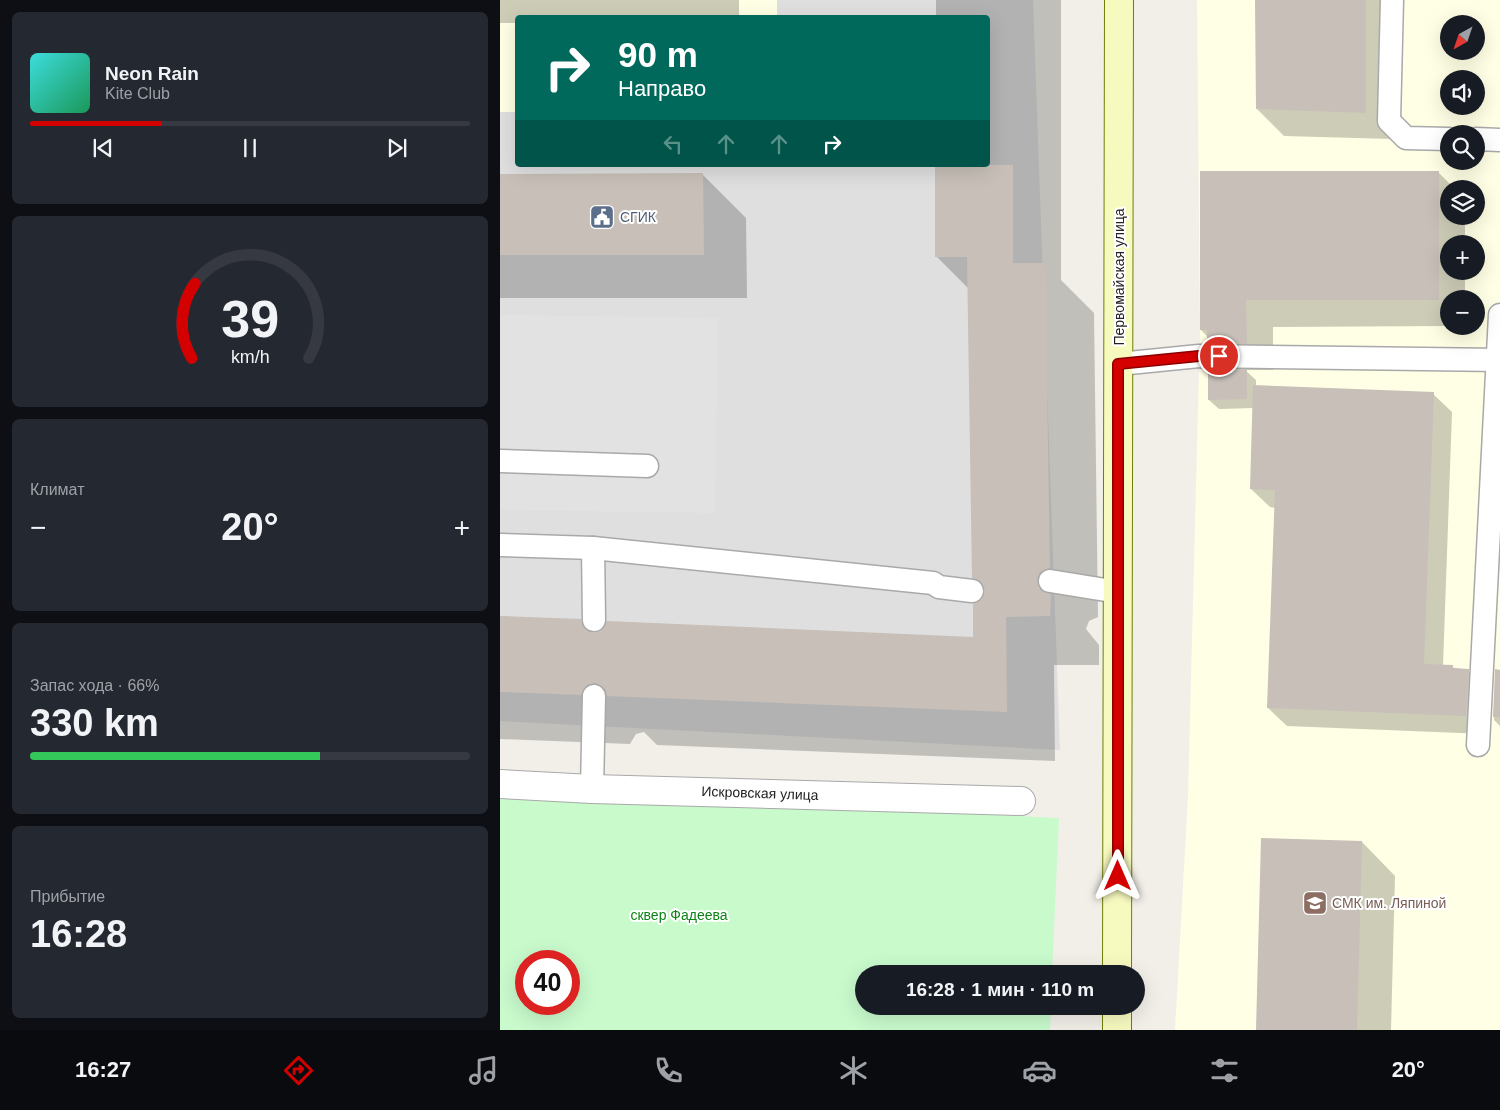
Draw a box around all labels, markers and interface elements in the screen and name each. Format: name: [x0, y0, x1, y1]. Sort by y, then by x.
north arrow: [1440, 15, 1485, 60]
map controls: [1440, 15, 1485, 335]
icon: right: [535, 35, 600, 100]
text: 90 m: [618, 35, 698, 74]
text: Neon Rain: [105, 63, 199, 84]
button: sound: [1440, 70, 1485, 115]
text: Направо: [618, 76, 706, 101]
text: Kite Club: [105, 85, 170, 102]
button: search: [1440, 125, 1485, 170]
icon: left: [659, 130, 687, 158]
icon: ahead: [712, 130, 740, 158]
icon: ahead: [765, 130, 793, 158]
icon: right: [818, 130, 846, 158]
icon: previous: [89, 134, 117, 162]
icon: pause: [236, 134, 264, 162]
icon: next: [383, 134, 411, 162]
button: layers: [1440, 180, 1485, 225]
public building icon: СГИК: [589, 204, 615, 230]
street label: Первомайская улица: [1111, 208, 1127, 346]
place label: СГИК: [620, 209, 657, 225]
button: +: [1440, 235, 1485, 280]
text: 39: [221, 290, 279, 348]
button: −: [1440, 290, 1485, 335]
pin: [1198, 335, 1240, 377]
icon: arrive: [1205, 342, 1233, 370]
text: km/h: [231, 347, 269, 367]
text: Климат: [30, 481, 84, 498]
text: 20°: [221, 506, 279, 548]
text: −: [30, 512, 46, 543]
text: +: [454, 512, 470, 543]
text: Запас хода · 66%: [30, 677, 159, 694]
text: 330 km: [30, 702, 159, 744]
street label: Искровская улица: [701, 783, 819, 803]
position arrow: [1091, 849, 1143, 901]
text: Прибытие: [30, 888, 105, 905]
school or university icon: СМК им. Ляпиной: [1302, 890, 1328, 916]
place label: СМК им. Ляпиной: [1332, 895, 1446, 911]
park label: сквер Фадеева: [630, 907, 728, 923]
text: 16:28: [30, 913, 127, 955]
speed limit sign: 40: [515, 950, 580, 1015]
text: 16:28 · 1 мин · 110 m: [906, 979, 1094, 1000]
icon: directions: [281, 1053, 316, 1088]
icon: music: [466, 1053, 501, 1088]
icon: phone: [651, 1053, 686, 1088]
icon: climate: [836, 1053, 871, 1088]
icon: car: [1022, 1053, 1057, 1088]
icon: filters: [1207, 1053, 1242, 1088]
text: 16:27: [75, 1057, 131, 1082]
text: 20°: [1392, 1057, 1425, 1082]

